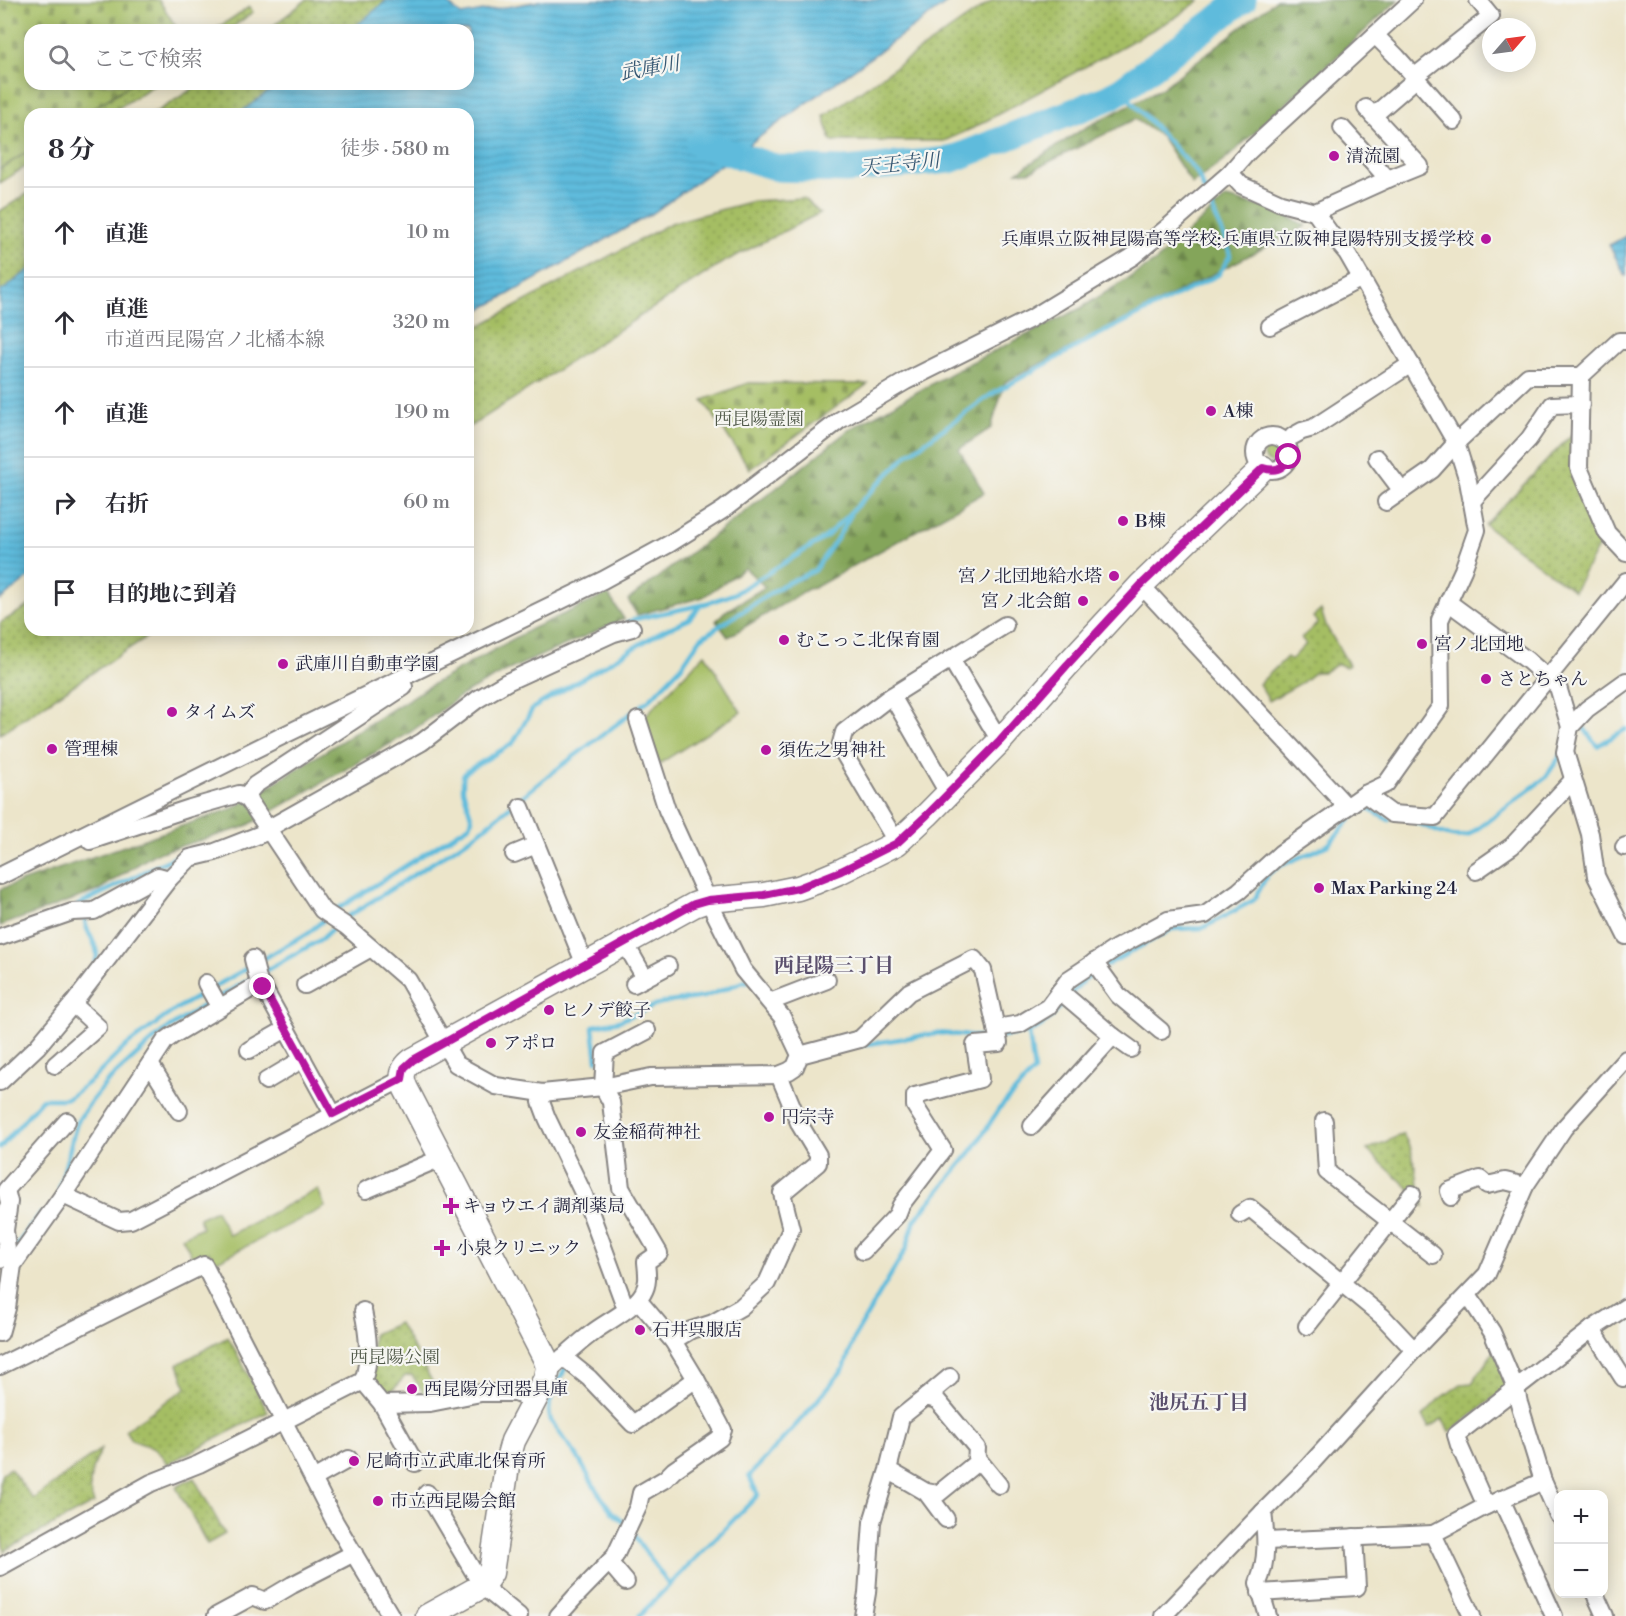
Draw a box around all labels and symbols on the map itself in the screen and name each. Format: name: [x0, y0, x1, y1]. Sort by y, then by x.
north arrow: [1482, 18, 1536, 72]
water label: 武庫川: [618, 51, 684, 87]
place label: 清流園: [1346, 145, 1400, 168]
water label: 天王寺川: [859, 148, 943, 182]
marker: 清流園: [1327, 149, 1341, 163]
place label: 兵庫県立阪神昆陽高等学校;兵庫県立阪神昆陽特別支援学校: [1001, 228, 1474, 251]
marker: 兵庫県立阪神昆陽高等学校;兵庫県立阪神昆陽特別支援学校: [1479, 232, 1493, 246]
place label: A棟: [1222, 400, 1253, 423]
marker: A棟: [1204, 404, 1218, 418]
park label: 西昆陽霊園: [714, 408, 804, 431]
route start: [1275, 443, 1301, 469]
place label: B棟: [1134, 510, 1166, 533]
marker: B棟: [1116, 514, 1130, 528]
place label: 宮ノ北団地給水塔: [958, 565, 1102, 588]
marker: 宮ノ北団地給水塔: [1107, 569, 1121, 583]
place label: 宮ノ北会館: [981, 590, 1071, 613]
marker: 宮ノ北会館: [1076, 594, 1090, 608]
place label: むこっこ北保育園: [796, 629, 940, 652]
marker: むこっこ北保育園: [777, 633, 791, 647]
place label: 宮ノ北団地: [1434, 633, 1524, 656]
marker: 宮ノ北団地: [1415, 637, 1429, 651]
place label: 武庫川自動車学園: [295, 653, 439, 676]
marker: 武庫川自動車学園: [276, 657, 290, 671]
place label: さとちゃん: [1498, 668, 1588, 691]
marker: さとちゃん: [1479, 672, 1493, 686]
place label: タイムズ: [184, 701, 256, 724]
marker: タイムズ: [165, 705, 179, 719]
place label: 管理棟: [64, 738, 118, 761]
place label: 須佐之男神社: [778, 739, 886, 762]
marker: 管理棟: [45, 742, 59, 756]
marker: 須佐之男神社: [759, 743, 773, 757]
place label: Max Parking 24: [1331, 877, 1457, 900]
marker: Max Parking 24: [1312, 881, 1326, 895]
district label: 西昆陽三丁目: [774, 954, 894, 979]
route end: [249, 973, 275, 999]
place label: ヒノデ餃子: [561, 999, 651, 1022]
marker: ヒノデ餃子: [542, 1003, 556, 1017]
place label: アポロ: [503, 1032, 557, 1055]
marker: アポロ: [484, 1036, 498, 1050]
place label: 円宗寺: [781, 1106, 835, 1129]
marker: 円宗寺: [762, 1110, 776, 1124]
place label: 友金稲荷神社: [593, 1121, 701, 1144]
marker: 友金稲荷神社: [574, 1125, 588, 1139]
place label: キョウエイ調剤薬局: [463, 1195, 625, 1218]
marker: キョウエイ調剤薬局: [444, 1199, 458, 1213]
place label: 小泉クリニック: [456, 1237, 581, 1260]
marker: 小泉クリニック: [433, 1239, 451, 1257]
place label: 石井呉服店: [652, 1319, 742, 1342]
marker: 石井呉服店: [633, 1323, 647, 1337]
park label: 西昆陽公園: [350, 1346, 440, 1369]
place label: 西昆陽分団器具庫: [424, 1378, 568, 1401]
marker: 西昆陽分団器具庫: [405, 1382, 419, 1396]
district label: 池尻五丁目: [1149, 1391, 1249, 1416]
place label: 尼崎市立武庫北保育所: [366, 1450, 546, 1473]
marker: 尼崎市立武庫北保育所: [347, 1454, 361, 1468]
place label: 市立西昆陽会館: [390, 1490, 516, 1513]
marker: 市立西昆陽会館: [371, 1494, 385, 1508]

